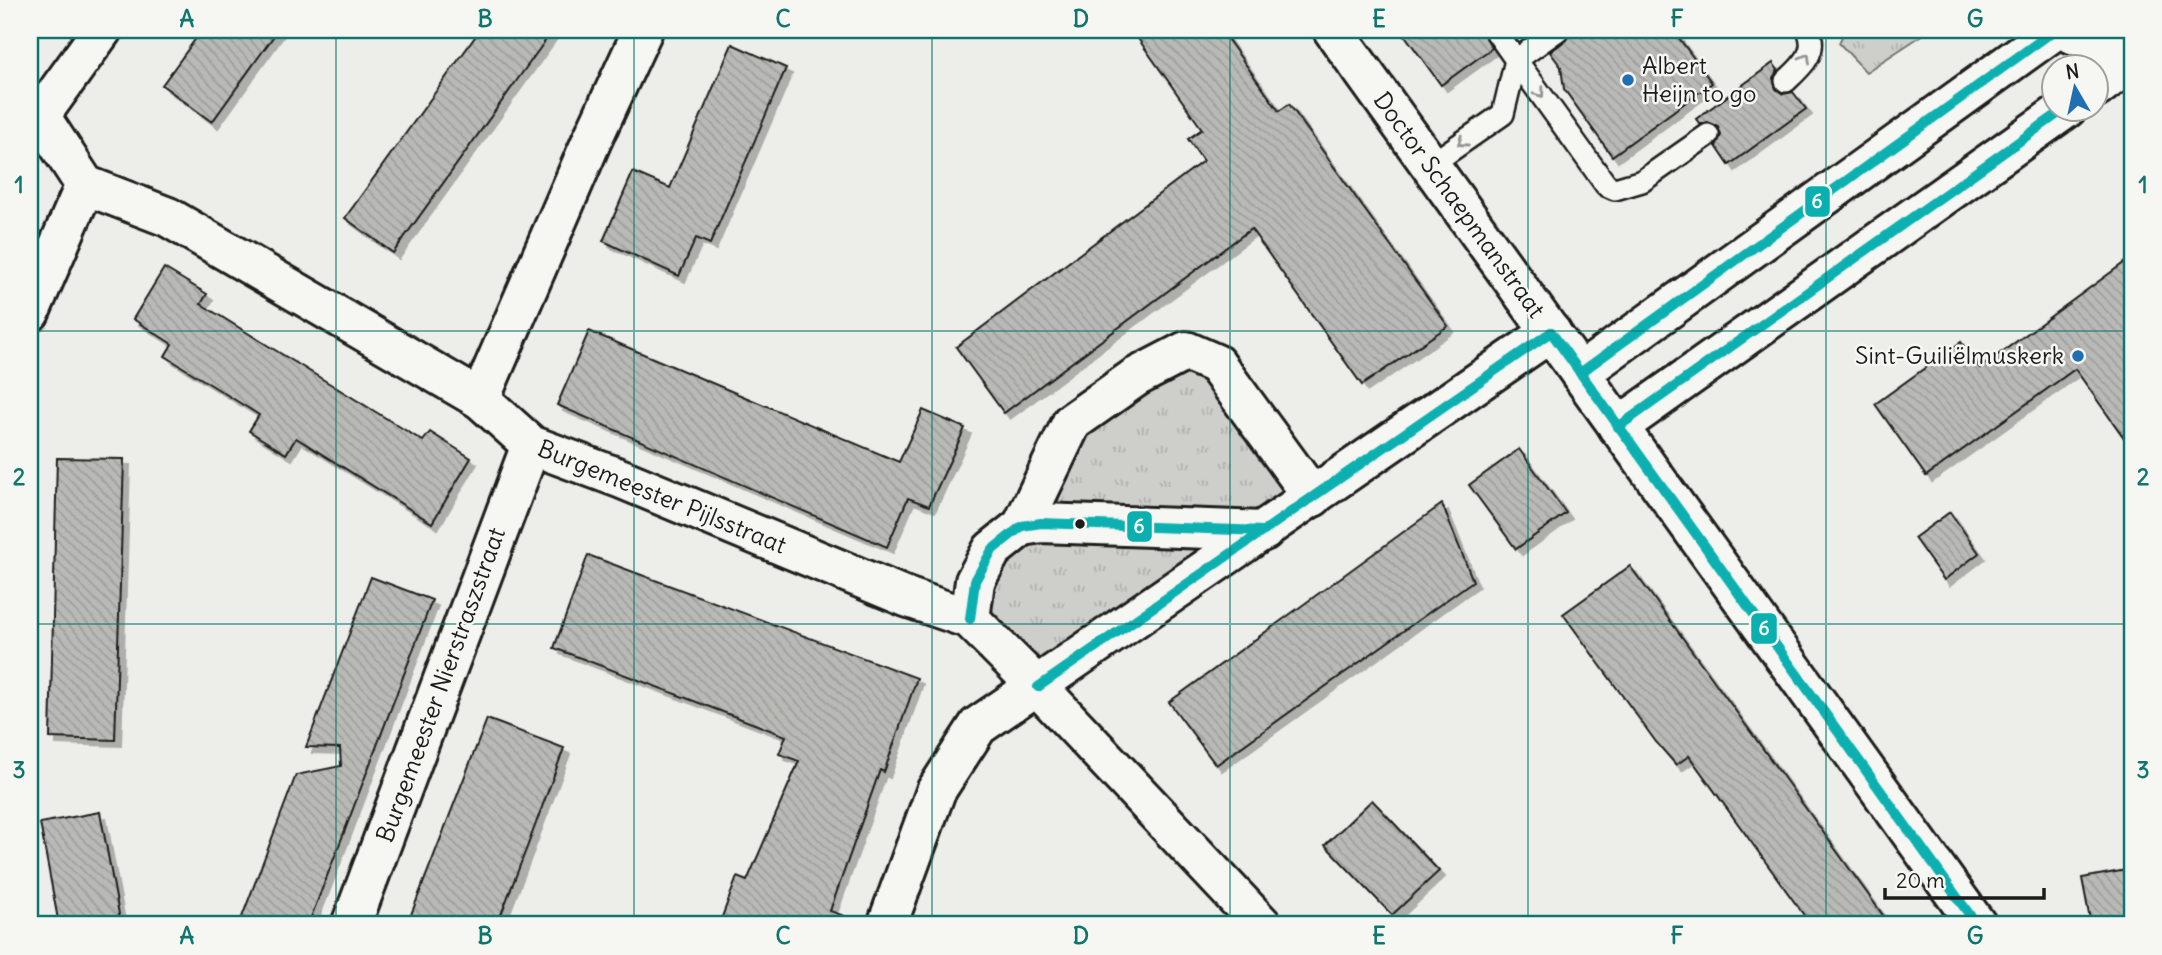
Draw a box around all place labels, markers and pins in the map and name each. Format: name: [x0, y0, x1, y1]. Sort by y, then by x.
place label: Albert Heijn to go: [1642, 50, 1757, 108]
marker: Albert Heijn to go: [1620, 72, 1636, 88]
place label: Sint-Guiliëlmuskerk: [1855, 340, 2064, 370]
marker: Sint-Guiliëlmuskerk: [2070, 348, 2086, 364]
unlabelled marker: [1073, 517, 1087, 531]

